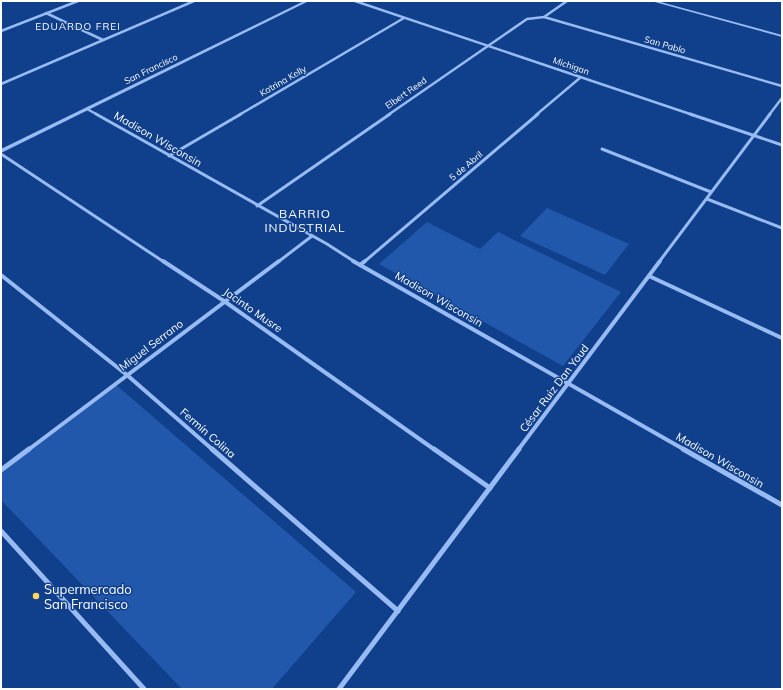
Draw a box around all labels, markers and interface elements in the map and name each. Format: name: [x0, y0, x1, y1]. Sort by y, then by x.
district label: EDUARDO FREI: [35, 20, 121, 33]
street label: San Pablo: [643, 33, 687, 56]
street label: San Francisco: [122, 51, 179, 86]
street label: Michigan: [551, 54, 591, 77]
street label: Katrina Kelly: [257, 63, 309, 99]
street label: Elbert Reed: [383, 74, 429, 111]
street label: Madison Wisconsin: [112, 108, 204, 170]
street label: 5 de Abril: [447, 149, 485, 183]
district label: BARRIO INDUSTRIAL: [264, 206, 346, 235]
street label: Madison Wisconsin: [393, 268, 485, 330]
street label: Jacinto Musre: [221, 285, 285, 335]
street label: Miguel Serrano: [116, 316, 186, 374]
street label: César Ruiz Dan Youd: [516, 341, 592, 435]
street label: Fermín Colina: [177, 405, 239, 461]
street label: Madison Wisconsin: [674, 429, 766, 491]
place label: Supermercado San Francisco: [44, 581, 132, 612]
marker: Supermercado San Francisco: [31, 591, 41, 601]

